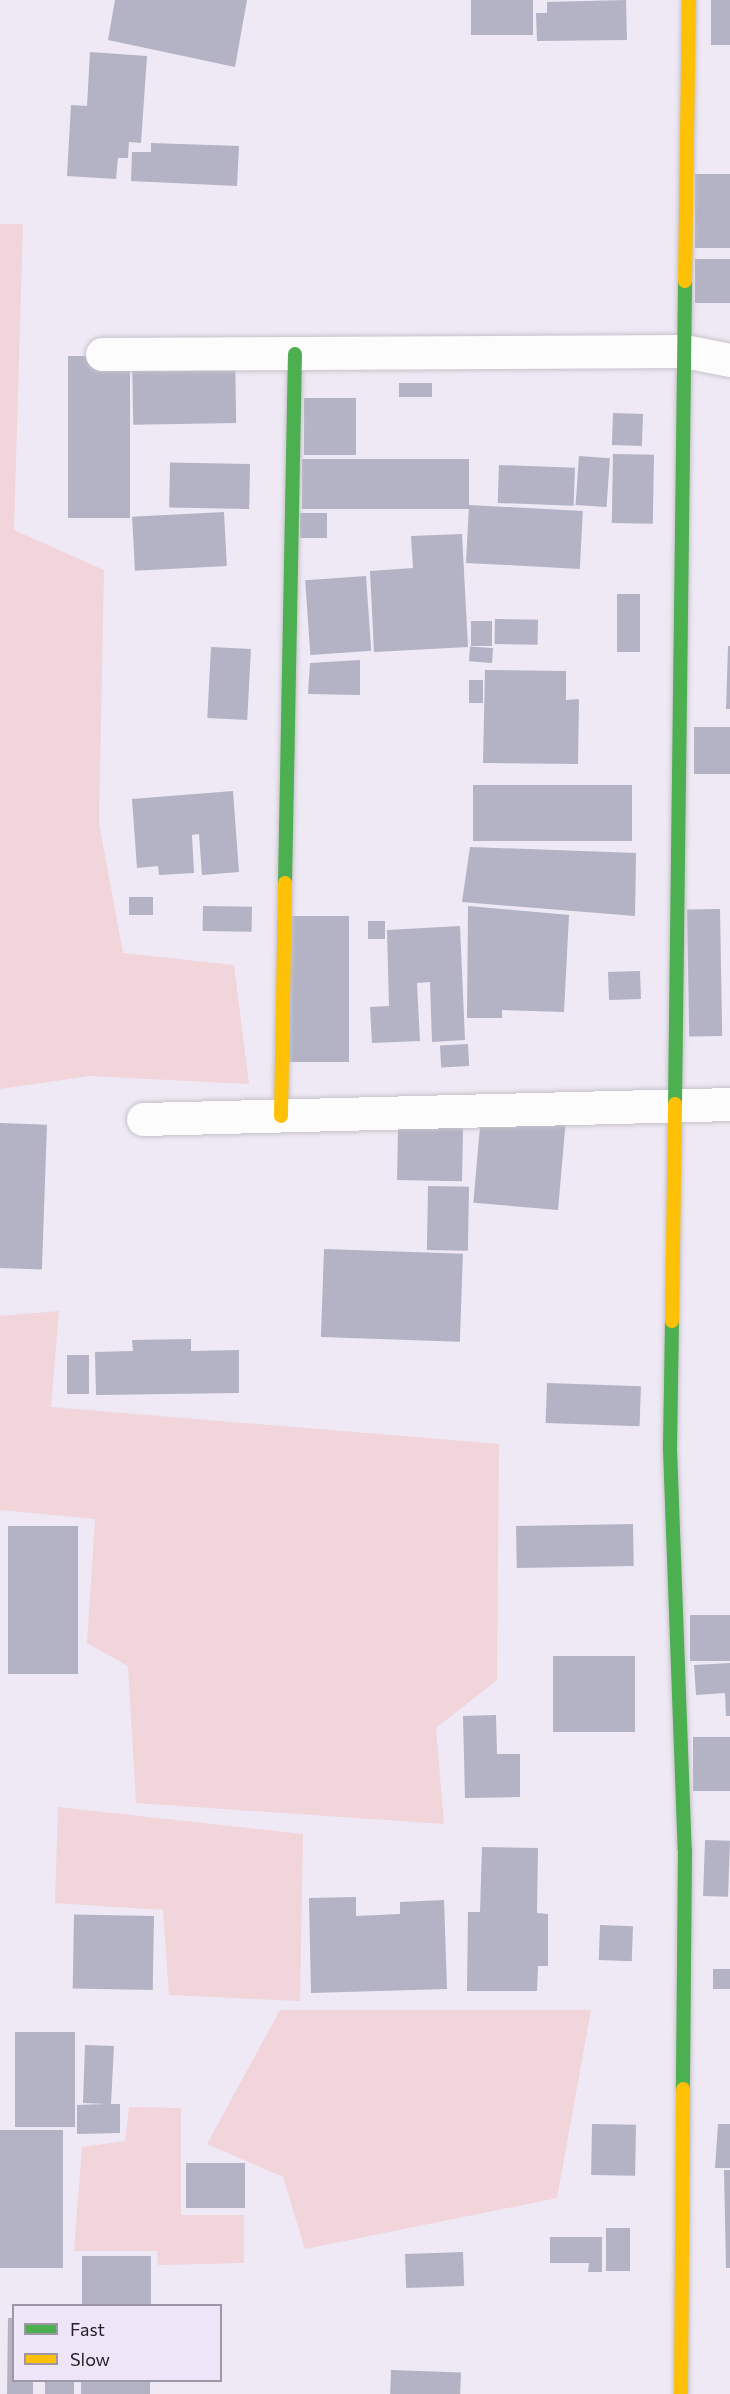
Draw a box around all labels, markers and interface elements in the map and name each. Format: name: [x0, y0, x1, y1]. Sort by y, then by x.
legend: [12, 2304, 222, 2382]
text: Fast: [70, 2318, 105, 2340]
text: Slow: [70, 2348, 110, 2370]

